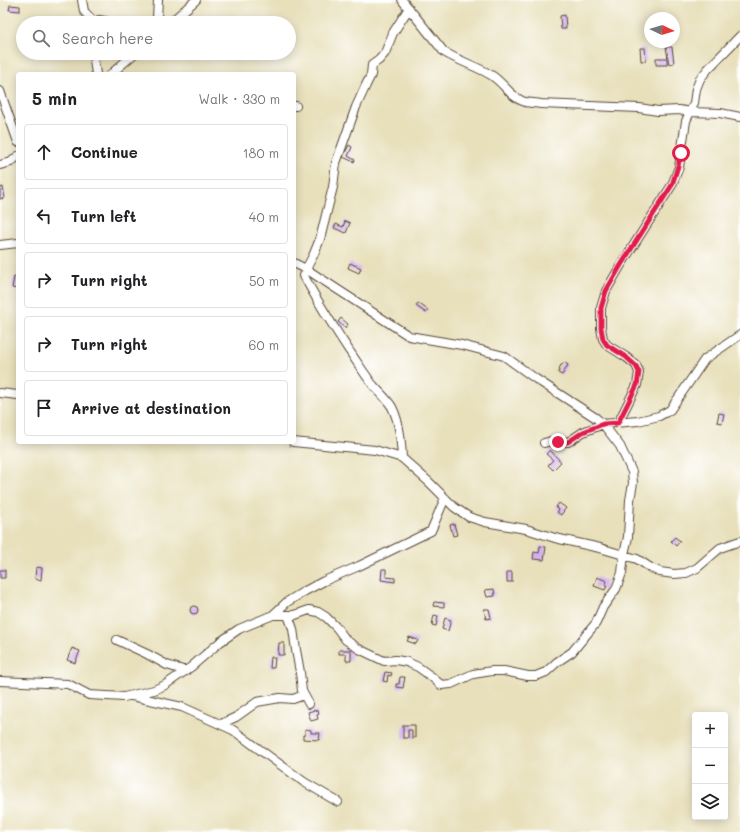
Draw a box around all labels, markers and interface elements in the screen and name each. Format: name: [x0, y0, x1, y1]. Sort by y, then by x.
north arrow: [644, 12, 680, 48]
search box: [16, 16, 296, 60]
icon: search: [30, 27, 52, 49]
text: Search here: [62, 28, 153, 48]
text: 5 min: [32, 87, 77, 109]
text: Walk · 330 m: [199, 90, 280, 107]
icon: ahead: [33, 141, 55, 163]
text: Continue: [71, 142, 138, 162]
text: 180 m: [243, 144, 279, 161]
route start: [672, 144, 690, 162]
icon: left: [33, 205, 55, 227]
text: Turn left: [71, 206, 136, 226]
text: 40 m: [249, 208, 279, 225]
icon: right: [33, 269, 55, 291]
text: Turn right: [71, 270, 148, 290]
text: 50 m: [249, 272, 279, 289]
icon: right: [33, 333, 55, 355]
text: Turn right: [71, 334, 148, 354]
text: 60 m: [249, 336, 279, 353]
icon: arrive: [33, 397, 55, 419]
text: Arrive at destination: [71, 398, 231, 418]
route end: [549, 433, 567, 451]
map controls: [692, 712, 728, 820]
button: +: [692, 712, 728, 748]
button: −: [692, 748, 728, 784]
button: layers: [692, 784, 728, 820]

